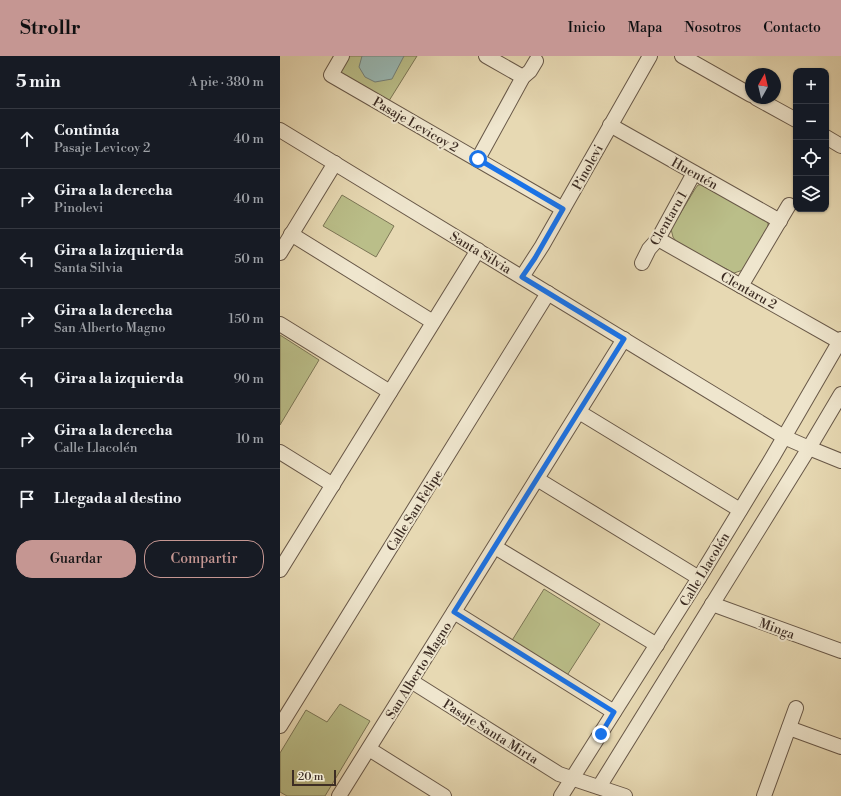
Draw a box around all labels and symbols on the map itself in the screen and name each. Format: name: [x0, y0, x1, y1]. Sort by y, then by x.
north arrow: [745, 68, 781, 104]
street label: Pasaje Levicoy 2: [370, 94, 461, 156]
street label: Pinolevi: [569, 142, 607, 193]
route start: [469, 150, 487, 168]
street label: Huentén: [668, 155, 721, 193]
street label: Clentaru 1: [647, 188, 691, 249]
street label: Santa Silvia: [447, 228, 514, 278]
street label: Clentaru 2: [718, 269, 779, 313]
street label: Calle San Felipe: [383, 466, 447, 554]
street label: Calle Llacolén: [676, 529, 733, 609]
street label: Minga: [757, 615, 797, 643]
street label: San Alberto Magno: [383, 619, 455, 722]
street label: Pasaje Santa Mirta: [440, 696, 541, 768]
route end: [592, 725, 610, 743]
scale bar: [292, 768, 336, 787]

